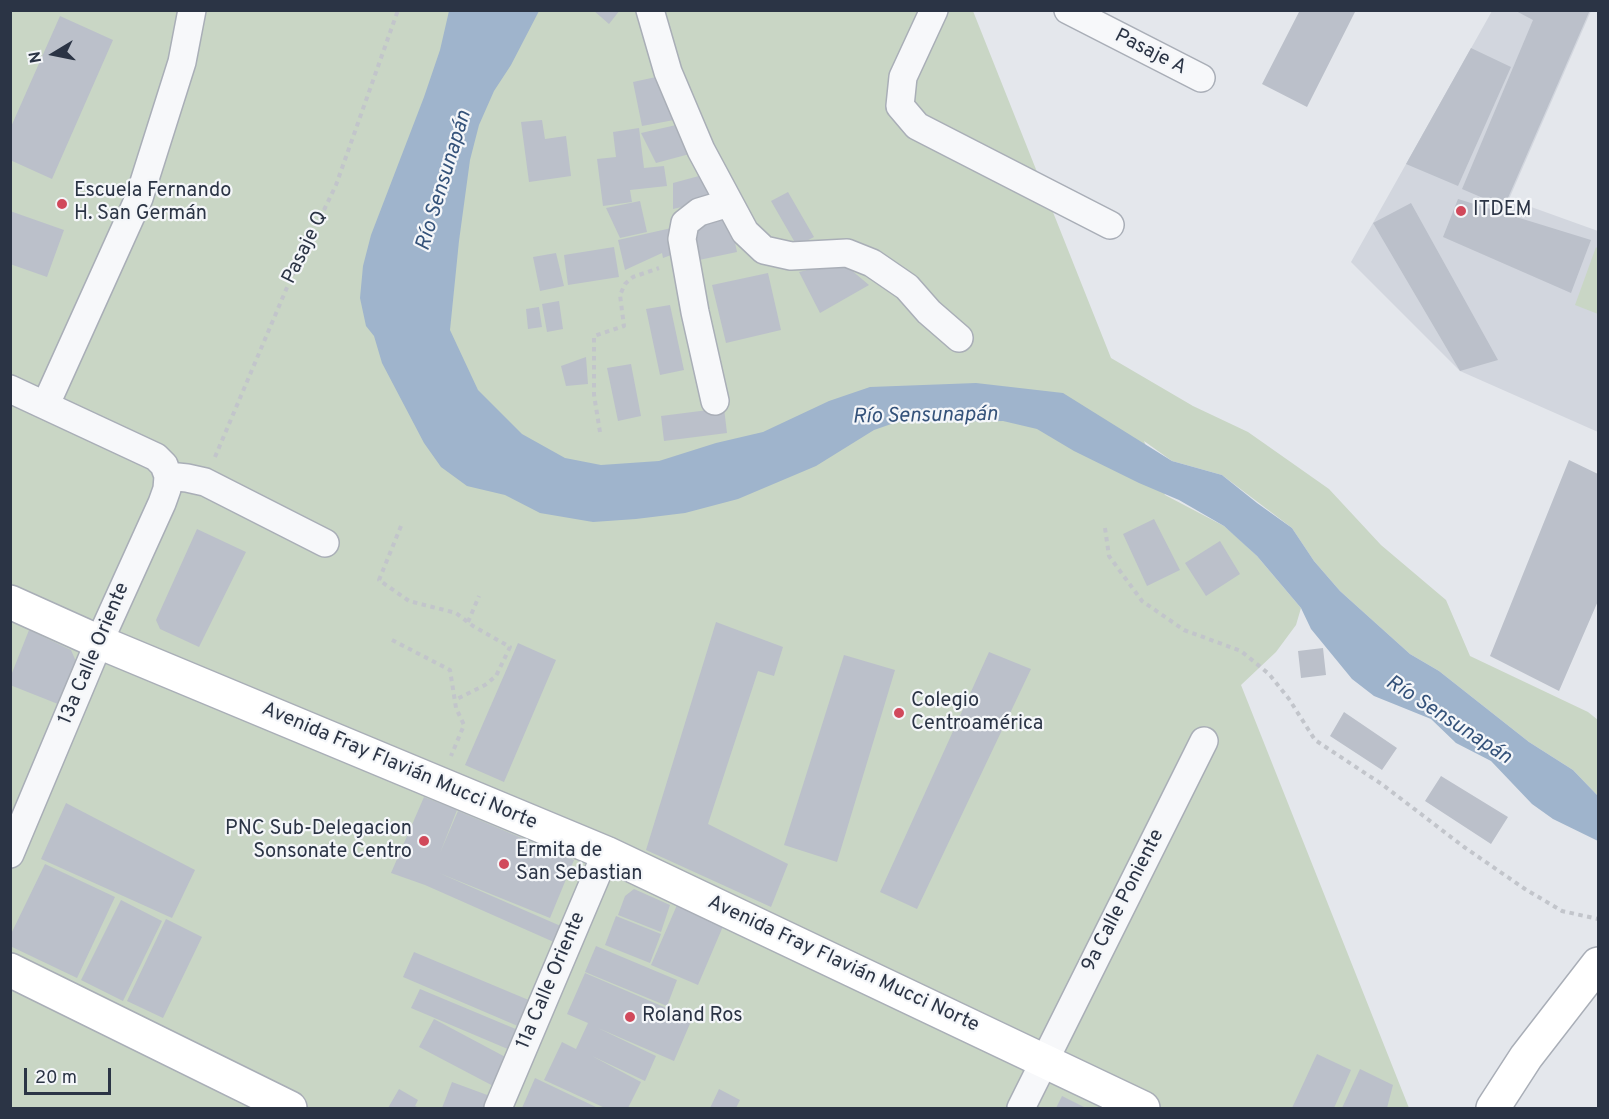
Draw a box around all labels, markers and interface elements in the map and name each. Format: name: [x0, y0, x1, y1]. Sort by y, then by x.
north arrow: [24, 24, 84, 84]
street label: Pasaje A: [1110, 25, 1190, 81]
text: N: [25, 50, 47, 65]
water label: Río Sensunapán: [412, 108, 478, 254]
place label: Escuela Fernando H. San Germán: [74, 180, 231, 227]
marker: Escuela Fernando H. San Germán: [55, 197, 69, 211]
place label: ITDEM: [1473, 199, 1532, 223]
marker: ITDEM: [1454, 204, 1468, 218]
street label: Pasaje Q: [278, 208, 334, 288]
water label: Río Sensunapán: [852, 403, 998, 431]
street label: 13a Calle Oriente: [54, 579, 136, 729]
water label: Río Sensunapán: [1380, 671, 1516, 771]
place label: Colegio Centroamérica: [911, 690, 1043, 737]
street label: Avenida Fray Flavián Mucci Norte: [258, 698, 540, 836]
marker: Colegio Centroamérica: [892, 706, 906, 720]
place label: PNC Sub-Delegacion Sonsonate Centro: [225, 818, 412, 865]
street label: 9a Calle Poniente: [1078, 826, 1170, 976]
marker: PNC Sub-Delegacion Sonsonate Centro: [417, 834, 431, 848]
place label: Ermita de San Sebastian: [516, 840, 643, 887]
marker: Ermita de San Sebastian: [497, 857, 511, 871]
street label: Avenida Fray Flavián Mucci Norte: [703, 891, 983, 1039]
street label: 11a Calle Oriente: [512, 909, 592, 1053]
place label: Roland Ros: [642, 1005, 743, 1029]
marker: Roland Ros: [623, 1010, 637, 1024]
scale bar: [27, 1056, 114, 1094]
text: 20 m: [35, 1067, 77, 1090]

